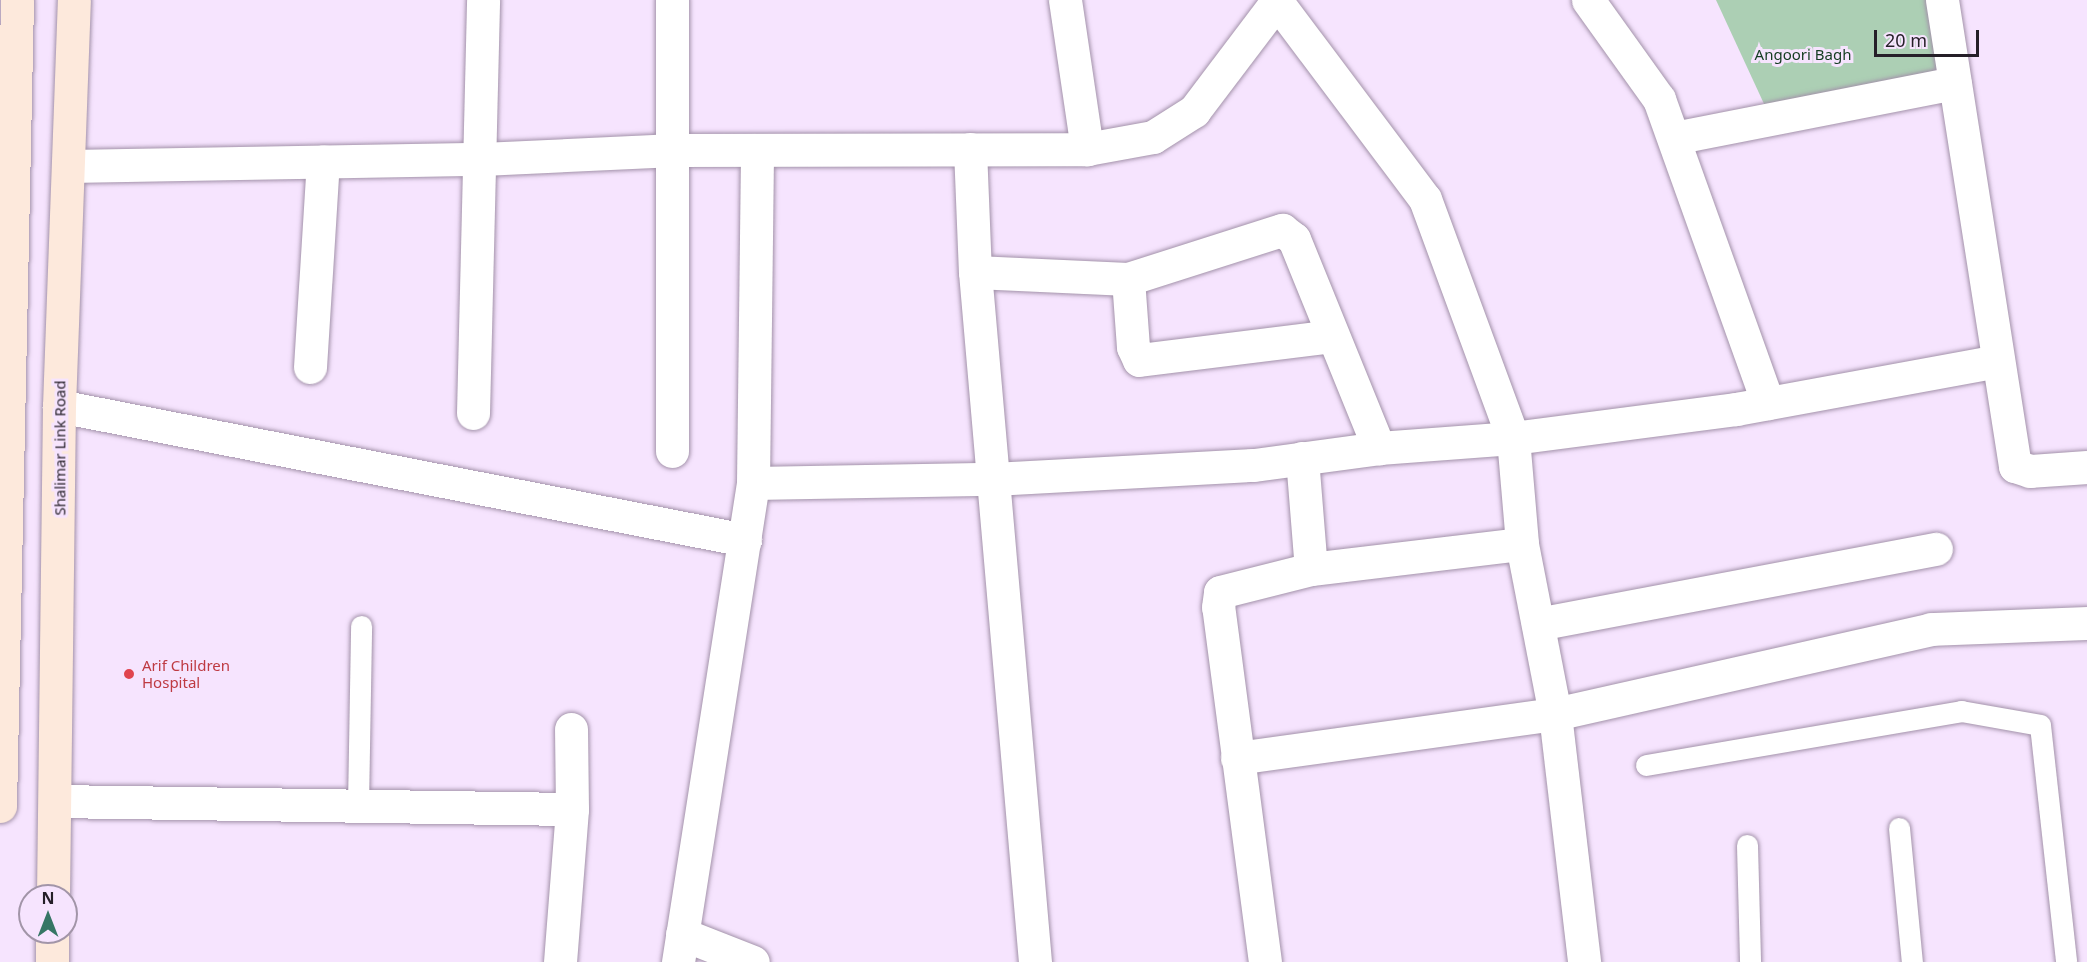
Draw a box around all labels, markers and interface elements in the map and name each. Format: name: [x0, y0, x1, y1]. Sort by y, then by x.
scale bar: [1877, 18, 1982, 56]
text: 20 m: [1885, 28, 1927, 52]
park label: Angoori Bagh: [1755, 46, 1851, 64]
street label: Shalimar Link Road: [51, 380, 69, 516]
place label: Arif Children Hospital: [142, 656, 230, 691]
marker: Arif Children Hospital: [120, 665, 138, 683]
north arrow: [18, 884, 78, 944]
text: N: [41, 887, 55, 909]

